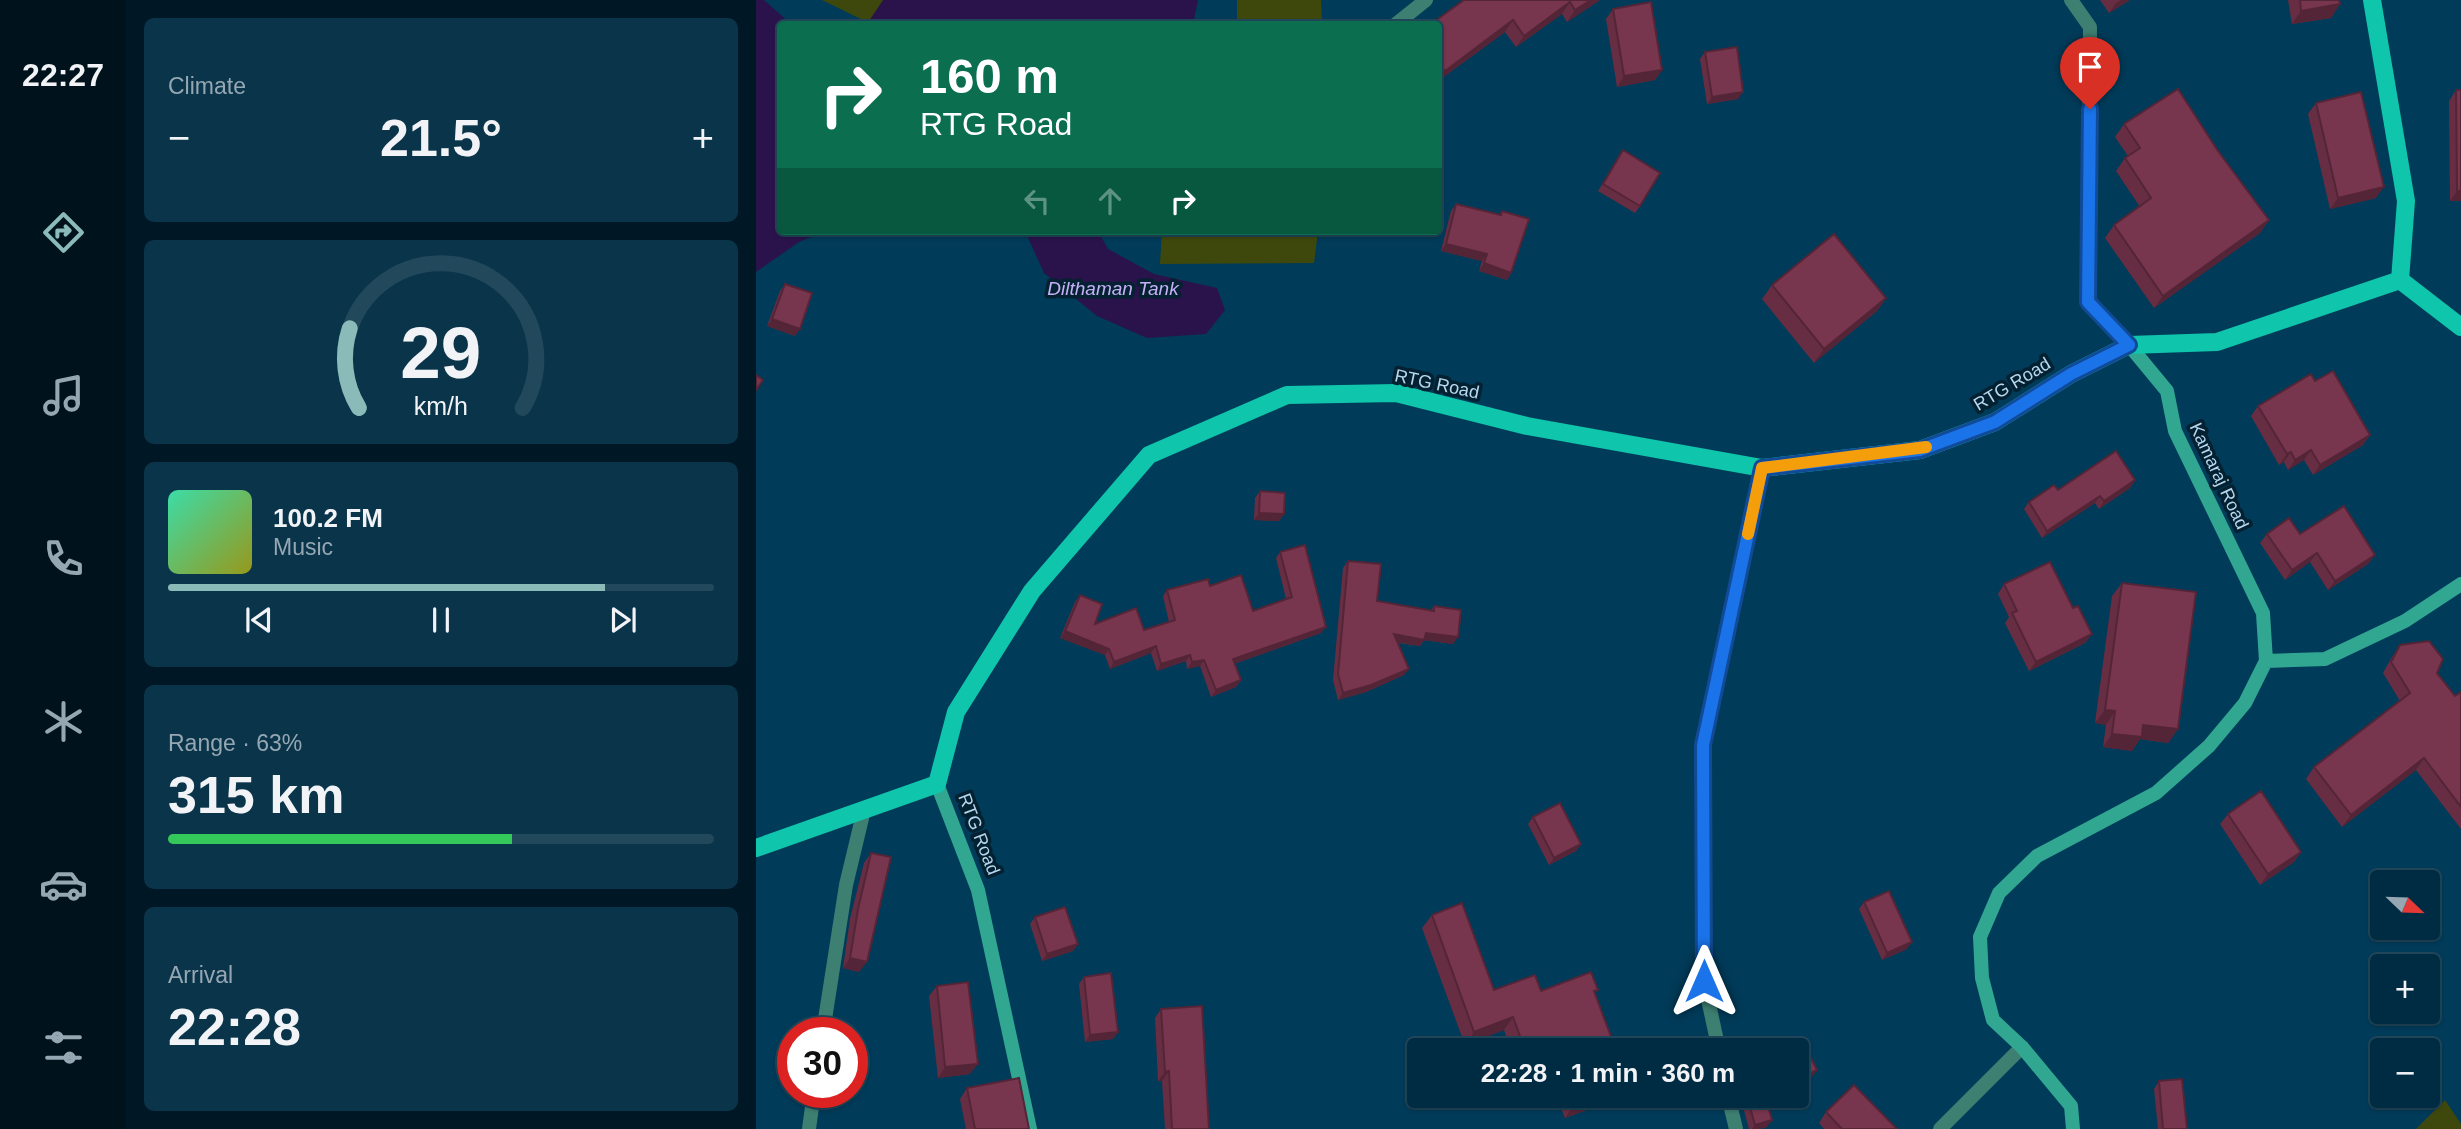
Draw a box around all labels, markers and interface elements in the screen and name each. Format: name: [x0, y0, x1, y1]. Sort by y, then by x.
pin: [2060, 37, 2120, 109]
icon: arrive: [2071, 48, 2109, 86]
icon: right: [805, 49, 896, 140]
text: 160 m: [920, 49, 1059, 103]
text: 22:27: [22, 57, 104, 93]
text: Climate: [168, 73, 246, 99]
text: RTG Road: [920, 106, 1072, 142]
text: 21.5°: [380, 109, 502, 167]
text: −: [168, 117, 190, 159]
text: +: [692, 117, 714, 159]
icon: left: [1018, 182, 1056, 220]
icon: ahead: [1091, 182, 1129, 220]
icon: right: [1164, 182, 1202, 220]
icon: directions: [39, 208, 88, 257]
water label: Dilthaman Tank: [1047, 278, 1180, 299]
text: 29: [401, 313, 481, 394]
street label: RTG Road: [1970, 353, 2054, 415]
street label: RTG Road: [1393, 365, 1481, 403]
icon: music: [39, 371, 88, 420]
text: km/h: [414, 392, 468, 420]
street label: Kamaraj Road: [2186, 420, 2252, 532]
text: 100.2 FM: [273, 503, 383, 533]
icon: phone: [39, 534, 88, 583]
text: Music: [273, 534, 333, 560]
icon: previous: [240, 601, 278, 639]
icon: pause: [422, 601, 460, 639]
icon: next: [604, 601, 642, 639]
icon: climate: [39, 697, 88, 746]
text: Range · 63%: [168, 730, 302, 756]
text: 315 km: [168, 766, 344, 824]
street label: RTG Road: [954, 790, 1004, 878]
icon: car: [39, 860, 88, 909]
north arrow: [2370, 870, 2440, 940]
map controls: [2370, 870, 2440, 1108]
position arrow: [1667, 944, 1741, 1018]
button: +: [2370, 954, 2440, 1024]
text: Arrival: [168, 962, 233, 988]
text: 22:28: [168, 998, 301, 1056]
speed limit sign: 30: [777, 1017, 868, 1108]
icon: filters: [39, 1023, 88, 1072]
button: −: [2370, 1038, 2440, 1108]
text: 22:28 · 1 min · 360 m: [1481, 1058, 1735, 1088]

